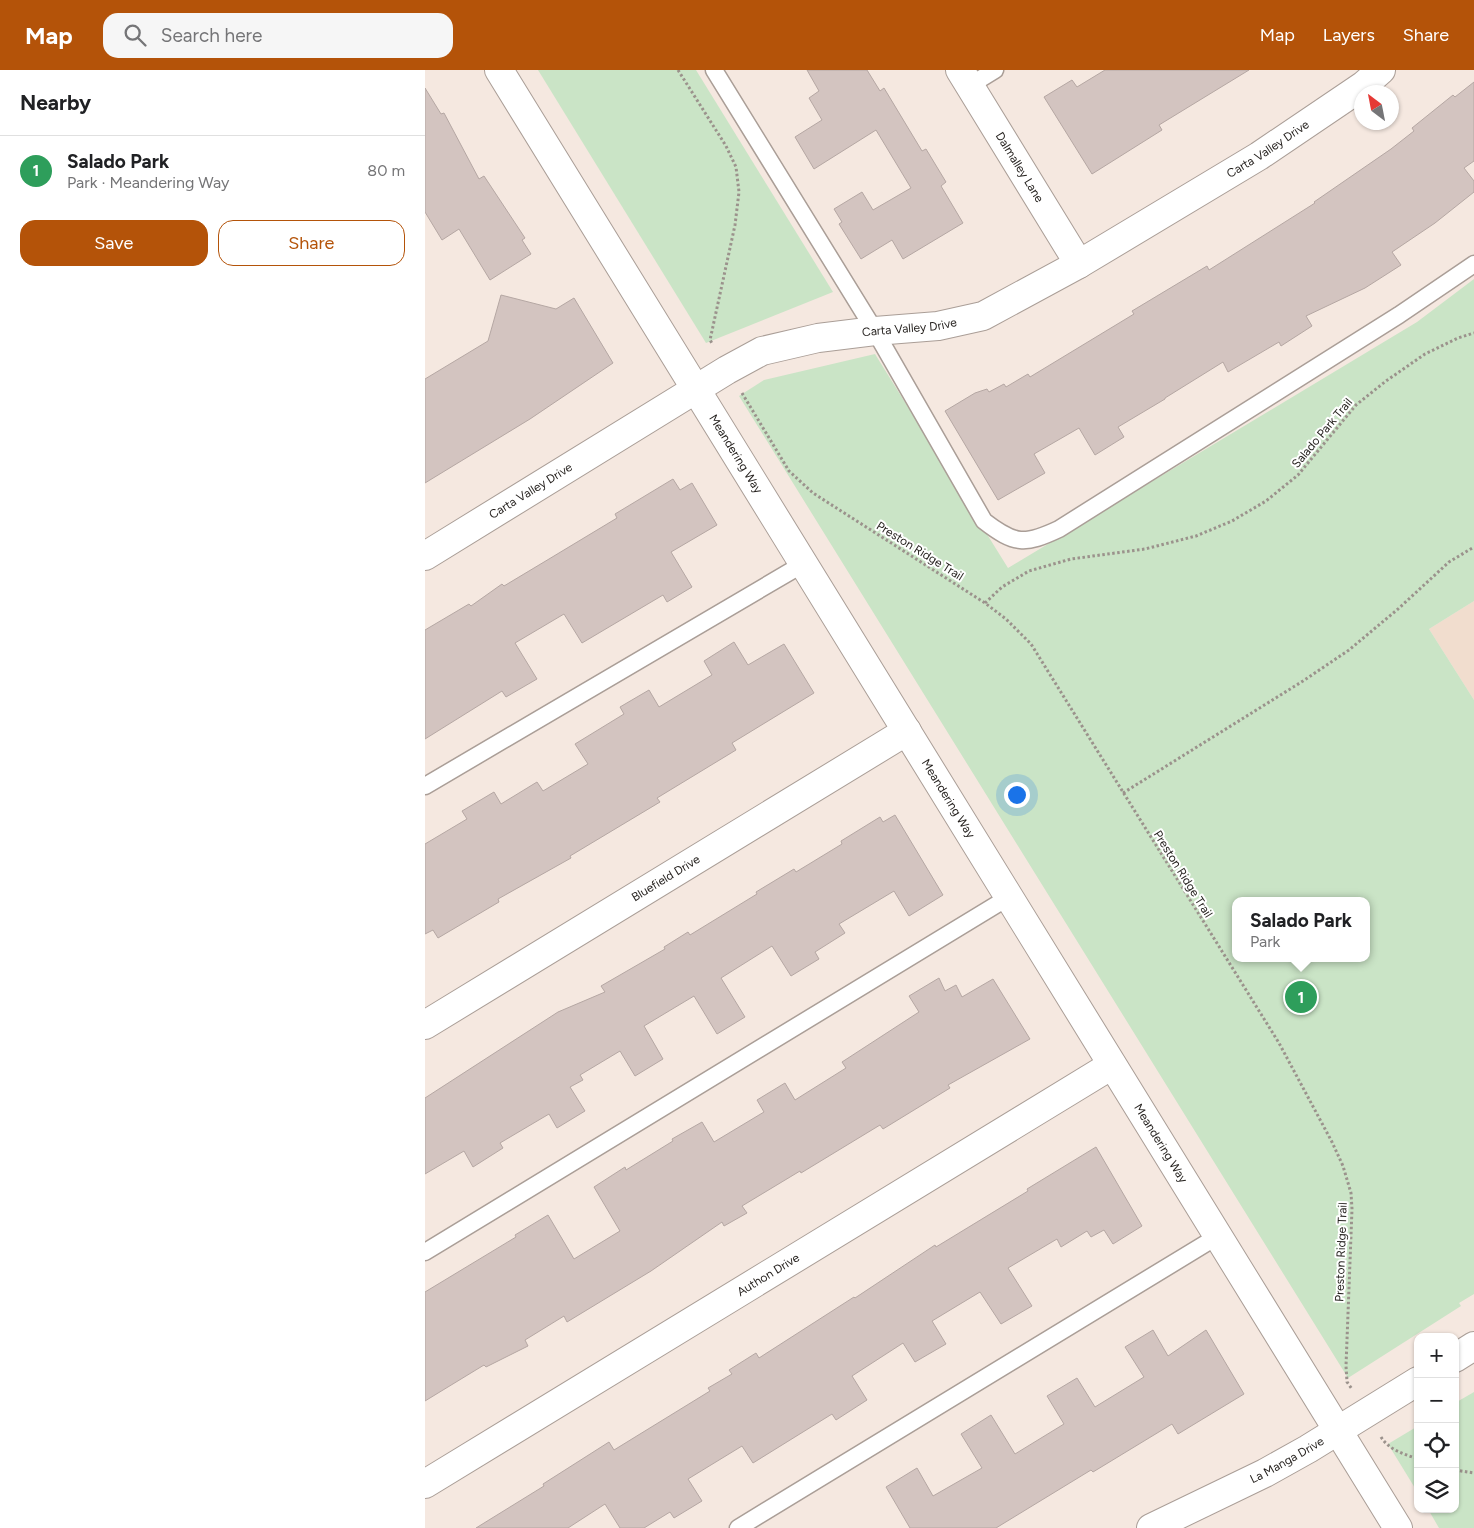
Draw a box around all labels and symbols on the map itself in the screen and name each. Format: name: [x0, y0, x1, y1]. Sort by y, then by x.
north arrow: [1354, 85, 1399, 130]
street label: Carta Valley Drive: [1224, 117, 1312, 181]
street label: Dalmalley Lane: [993, 129, 1047, 205]
street label: Carta Valley Drive: [861, 315, 958, 340]
street label: Salado Park Trail: [1289, 395, 1355, 471]
street label: Meandering Way: [706, 412, 766, 497]
street label: Carta Valley Drive: [486, 460, 575, 522]
street label: Preston Ridge Trail: [874, 519, 966, 583]
street label: Meandering Way: [919, 757, 978, 841]
your location: [1004, 782, 1030, 808]
street label: Preston Ridge Trail: [1151, 828, 1215, 920]
street label: Bluefield Drive: [629, 852, 703, 904]
pin: 1: [1285, 978, 1317, 1016]
street label: Meandering Way: [1131, 1101, 1191, 1186]
street label: Preston Ridge Trail: [1332, 1202, 1350, 1302]
street label: Authon Drive: [734, 1250, 802, 1299]
street label: La Manga Drive: [1248, 1434, 1327, 1486]

